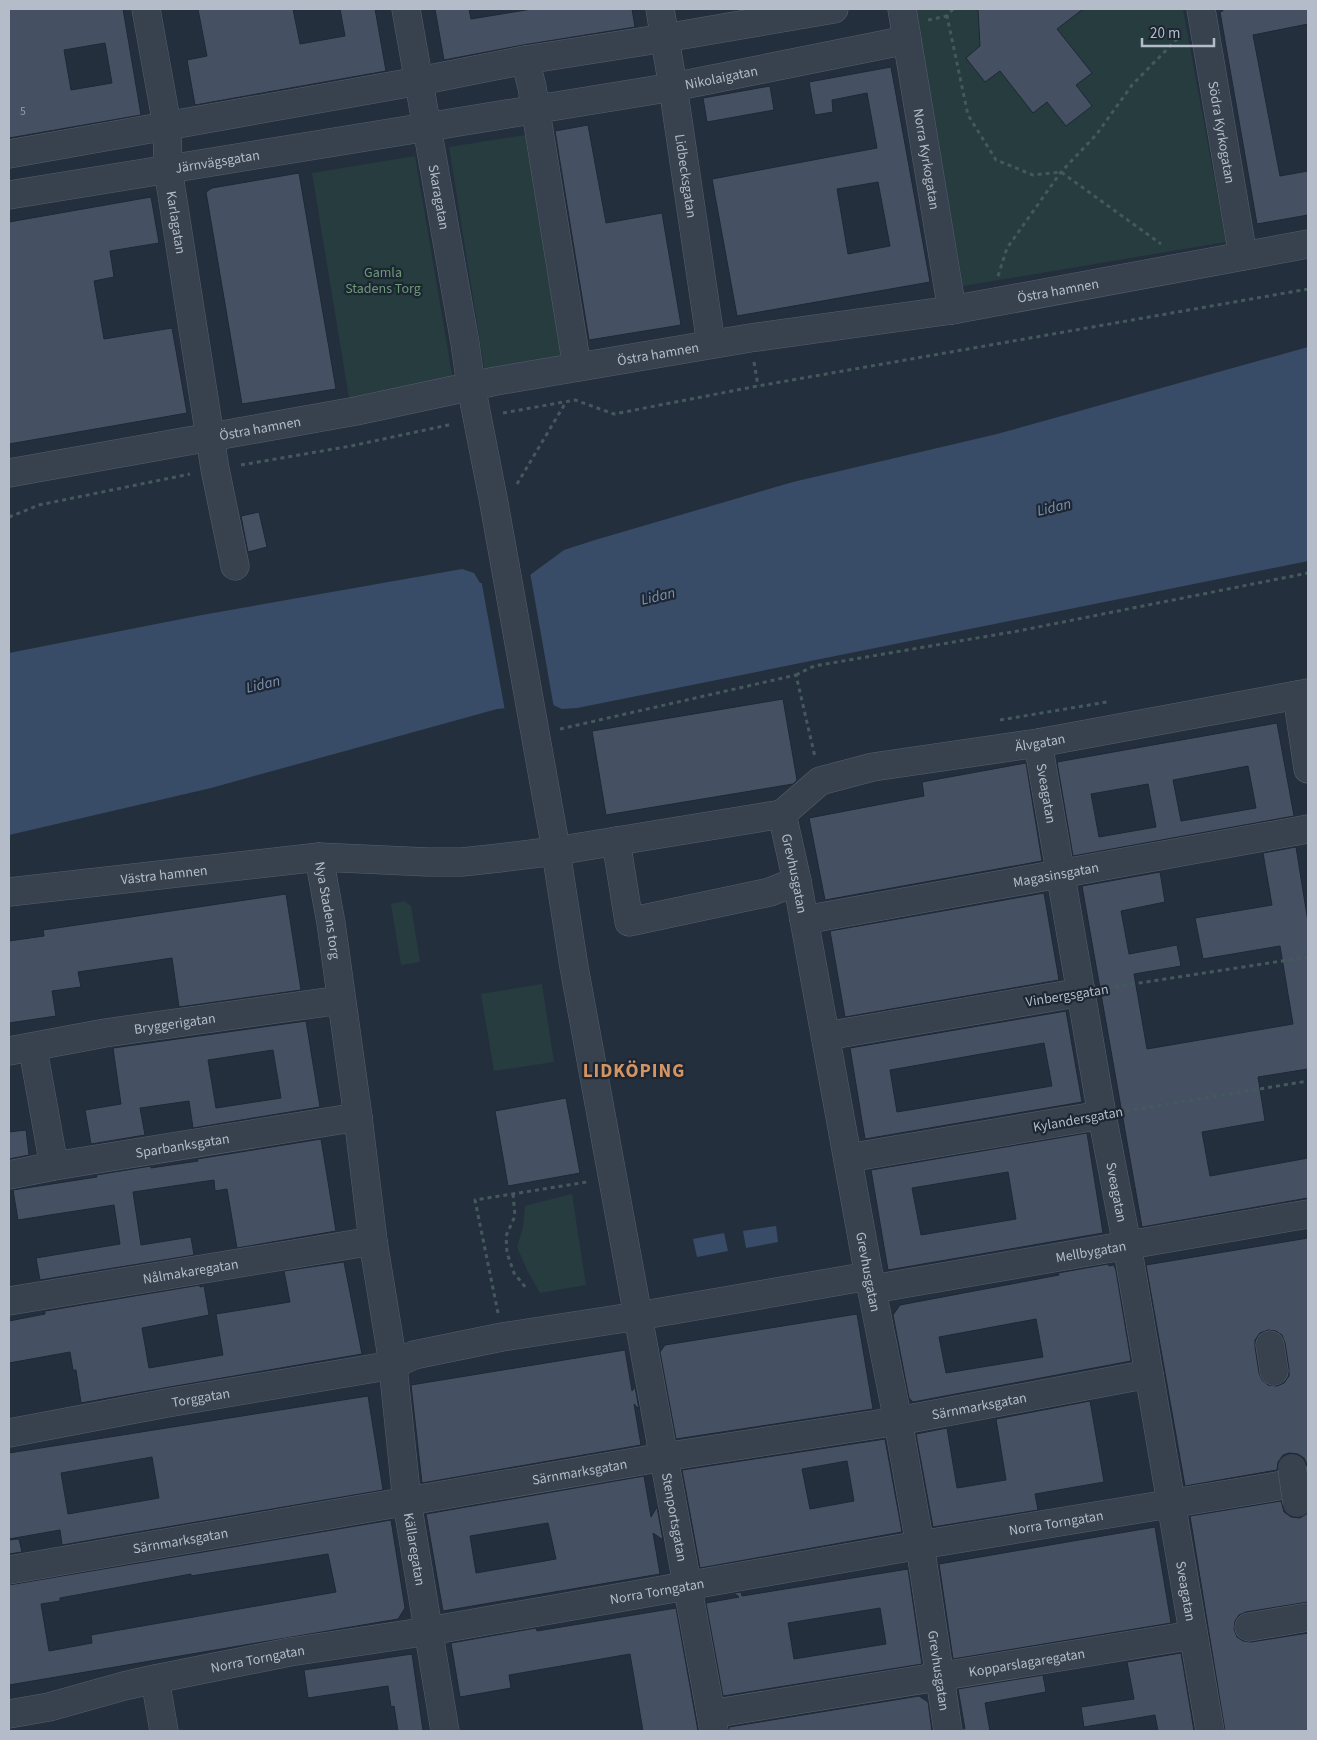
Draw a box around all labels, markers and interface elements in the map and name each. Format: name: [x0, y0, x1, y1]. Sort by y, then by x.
scale bar: [1142, 15, 1214, 47]
text: 20 m: [1150, 23, 1180, 44]
street label: Nikolaigatan: [683, 61, 760, 95]
street label: Södra Kyrkogatan: [1202, 80, 1240, 185]
house number: 5: [20, 104, 26, 119]
street label: Norra Kyrkogatan: [908, 107, 944, 211]
street label: Lidbecksgatan: [669, 133, 701, 220]
street label: Järnvägsgatan: [174, 145, 261, 179]
street label: Skaragatan: [423, 163, 454, 231]
street label: Karlagatan: [161, 190, 190, 256]
park label: Gamla Stadens Torg: [345, 263, 421, 299]
street label: Östra hamnen: [1016, 274, 1101, 309]
street label: Östra hamnen: [616, 338, 701, 371]
street label: Östra hamnen: [218, 412, 303, 446]
water label: Lidan: [1035, 493, 1073, 522]
water label: Lidan: [639, 582, 677, 611]
water label: Lidan: [244, 670, 282, 699]
street label: Älvgatan: [1014, 729, 1067, 757]
street label: Sveagatan: [1031, 762, 1061, 825]
street label: Grevhusgatan: [776, 832, 812, 915]
street label: Magasinsgatan: [1012, 858, 1101, 893]
street label: Nya Stadens torg: [309, 860, 345, 961]
street label: Västra hamnen: [120, 861, 209, 890]
street label: Vinbergsgatan: [1024, 980, 1110, 1012]
street label: Bryggerigatan: [133, 1009, 217, 1040]
district label: LIDKÖPING: [583, 1058, 685, 1085]
street label: Kylandersgatan: [1032, 1102, 1125, 1138]
street label: Sparbanksgatan: [134, 1129, 231, 1164]
street label: Sveagatan: [1100, 1161, 1131, 1224]
street label: Grevhusgatan: [850, 1230, 885, 1314]
street label: Mellbygatan: [1054, 1237, 1128, 1268]
street label: Nålmakaregatan: [141, 1254, 240, 1290]
street label: Torggatan: [170, 1384, 232, 1413]
street label: Särnmarksgatan: [930, 1388, 1029, 1425]
street label: Särnmarksgatan: [531, 1455, 629, 1491]
street label: Stenportsgatan: [656, 1471, 692, 1563]
street label: Norra Torngatan: [1008, 1506, 1105, 1541]
street label: Källaregatan: [398, 1511, 430, 1587]
street label: Särnmarksgatan: [131, 1523, 230, 1559]
street label: Sveagatan: [1170, 1560, 1200, 1623]
street label: Norra Torngatan: [608, 1574, 706, 1610]
street label: Grevhusgatan: [922, 1629, 954, 1712]
street label: Norra Torngatan: [209, 1641, 306, 1679]
street label: Kopparslagaregatan: [967, 1644, 1087, 1683]

